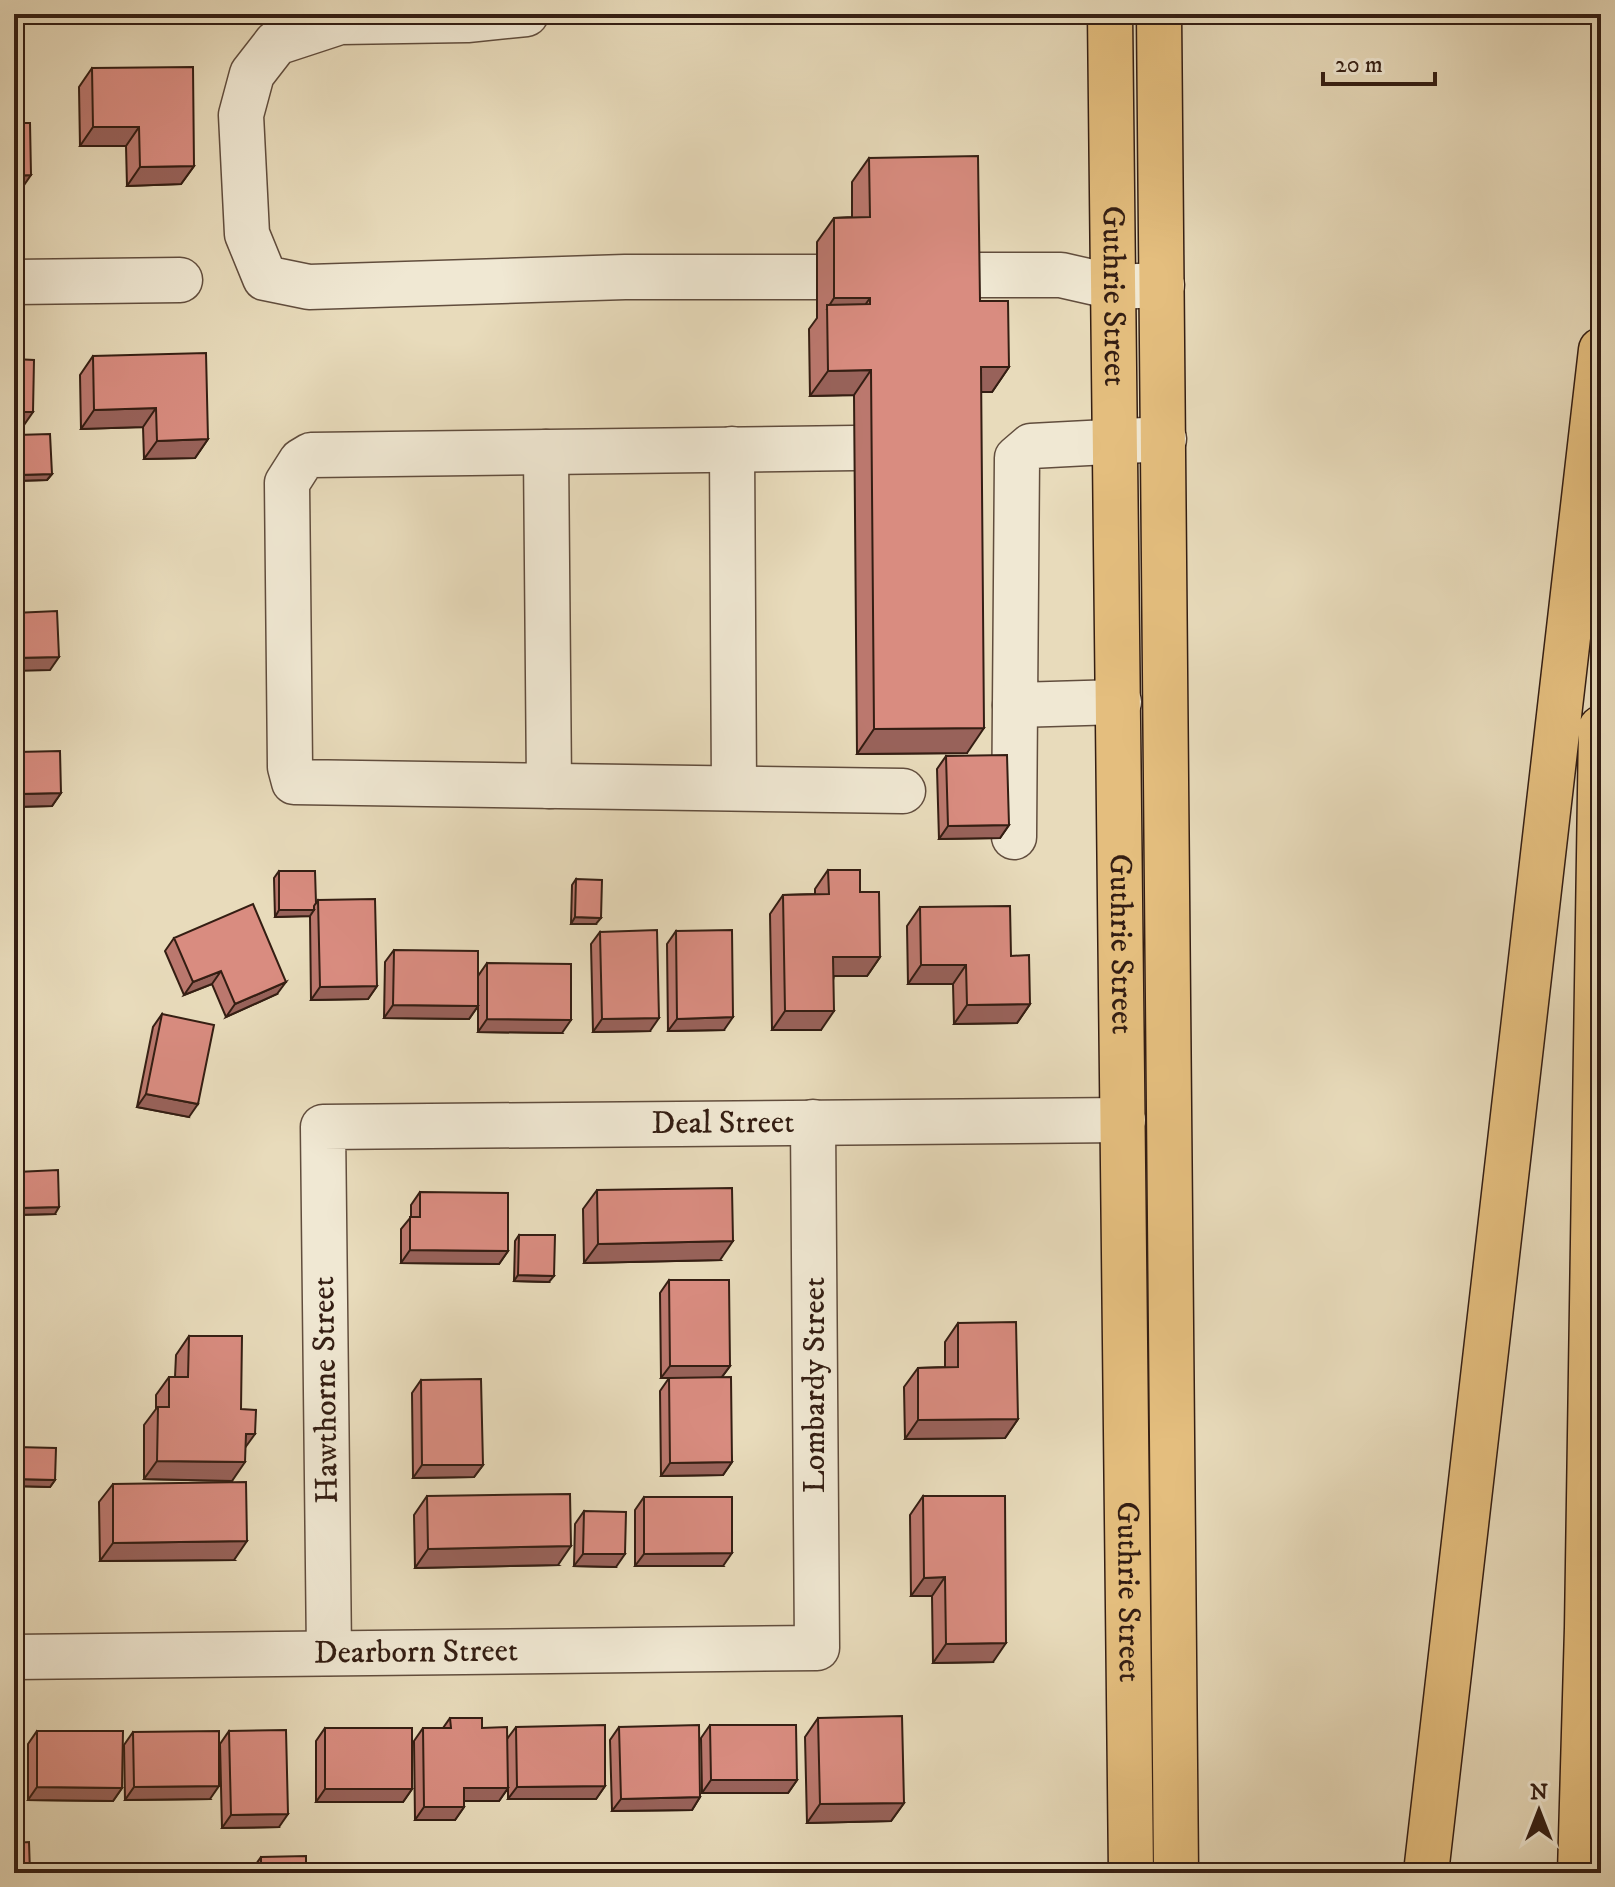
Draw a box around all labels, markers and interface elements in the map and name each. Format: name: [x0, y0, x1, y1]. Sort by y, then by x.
scale bar: [1323, 36, 1435, 86]
text: 20 m: [1335, 50, 1383, 80]
street label: Guthrie Street: [1092, 205, 1134, 387]
street label: Guthrie Street: [1099, 853, 1142, 1035]
street label: Deal Street: [651, 1103, 795, 1144]
street label: Hawthorne Street: [304, 1276, 348, 1504]
street label: Lombardy Street: [795, 1277, 835, 1493]
street label: Guthrie Street: [1107, 1501, 1149, 1683]
street label: Dearborn Street: [314, 1631, 518, 1674]
north arrow: [1499, 1771, 1579, 1851]
text: N: [1530, 1779, 1548, 1806]

